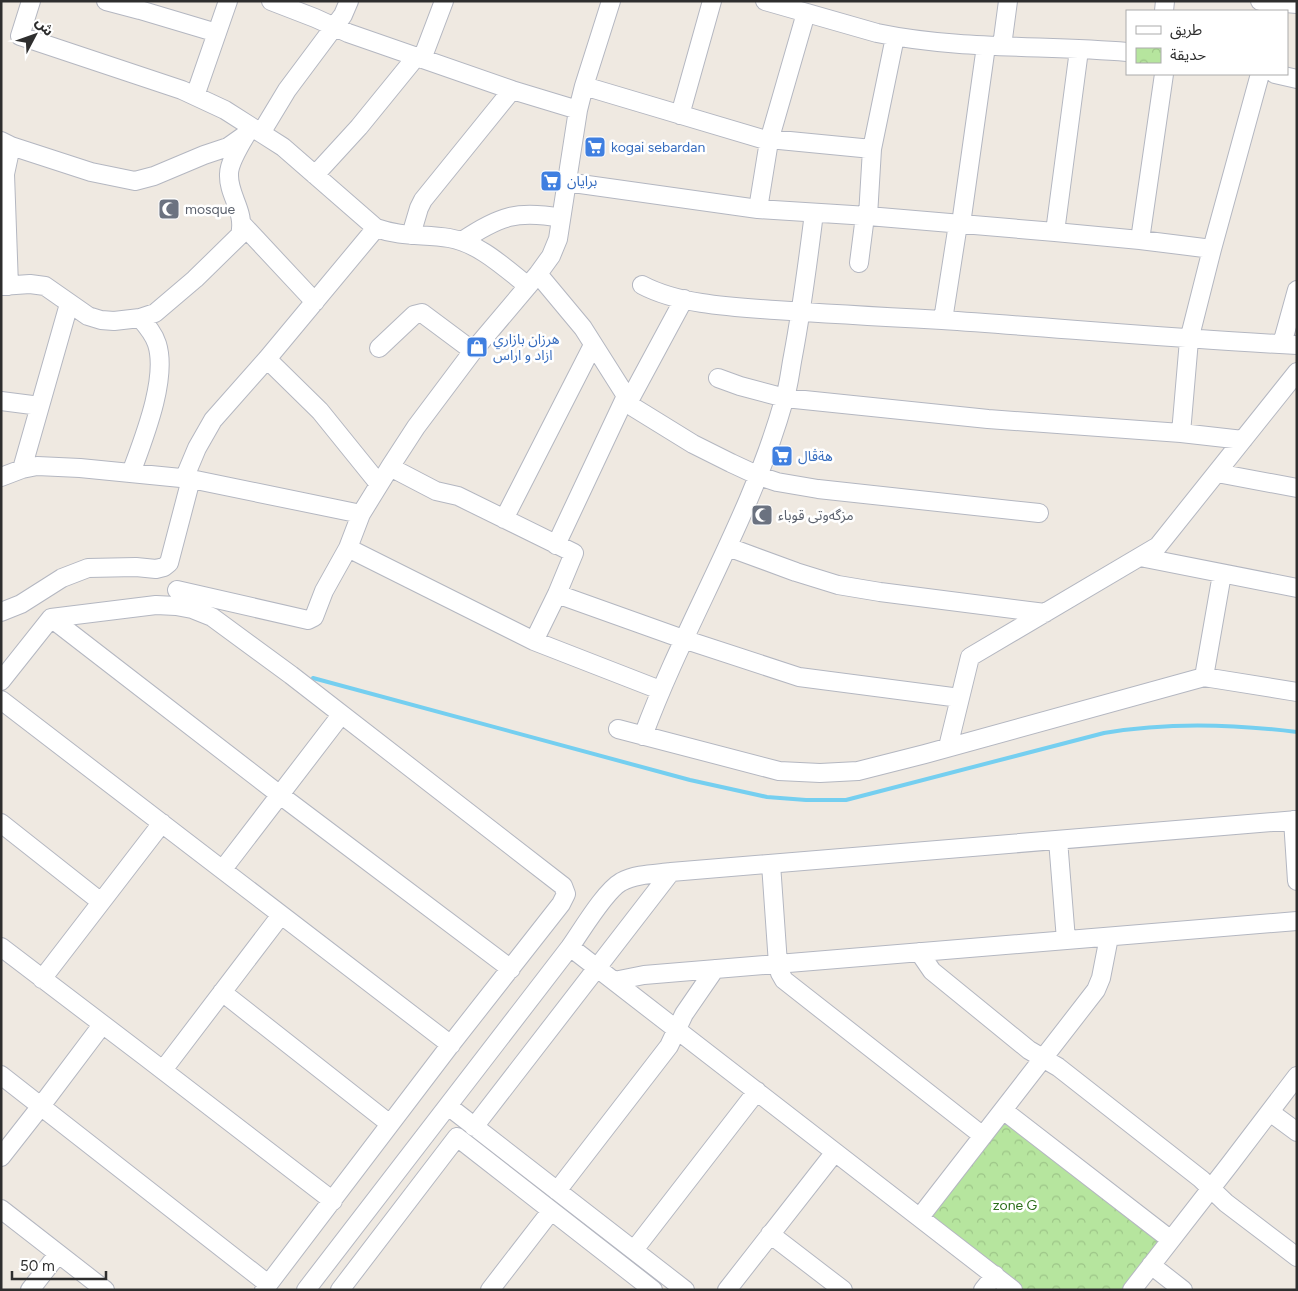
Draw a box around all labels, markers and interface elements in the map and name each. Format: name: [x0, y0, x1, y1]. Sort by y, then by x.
north arrow: [10, 10, 60, 60]
legend: [1126, 10, 1288, 75]
text: ش: [32, 14, 57, 40]
text: طريق: [1170, 21, 1202, 40]
text: حديقة: [1170, 46, 1206, 64]
supermarket icon: kogai sebardan: [583, 135, 607, 159]
place label: kogai sebardan: [611, 139, 705, 156]
supermarket icon: برايان: [539, 169, 563, 193]
place label: برايان: [567, 173, 597, 190]
mosque icon: mosque: [157, 197, 181, 221]
place label: mosque: [185, 201, 235, 218]
place label: هرزان بازاري ازاد و اراس: [493, 331, 560, 364]
shop icon: هرزان بازاري ازاد و اراس: [465, 335, 489, 359]
supermarket icon: هةڤال: [770, 444, 794, 468]
place label: هةڤال: [798, 448, 833, 465]
mosque icon: مزگەوتی قوباء: [750, 503, 774, 527]
place label: مزگەوتی قوباء: [778, 507, 854, 524]
park label: zone G: [993, 1197, 1038, 1214]
scale bar: [12, 1248, 106, 1280]
text: 50 m: [20, 1257, 55, 1275]

